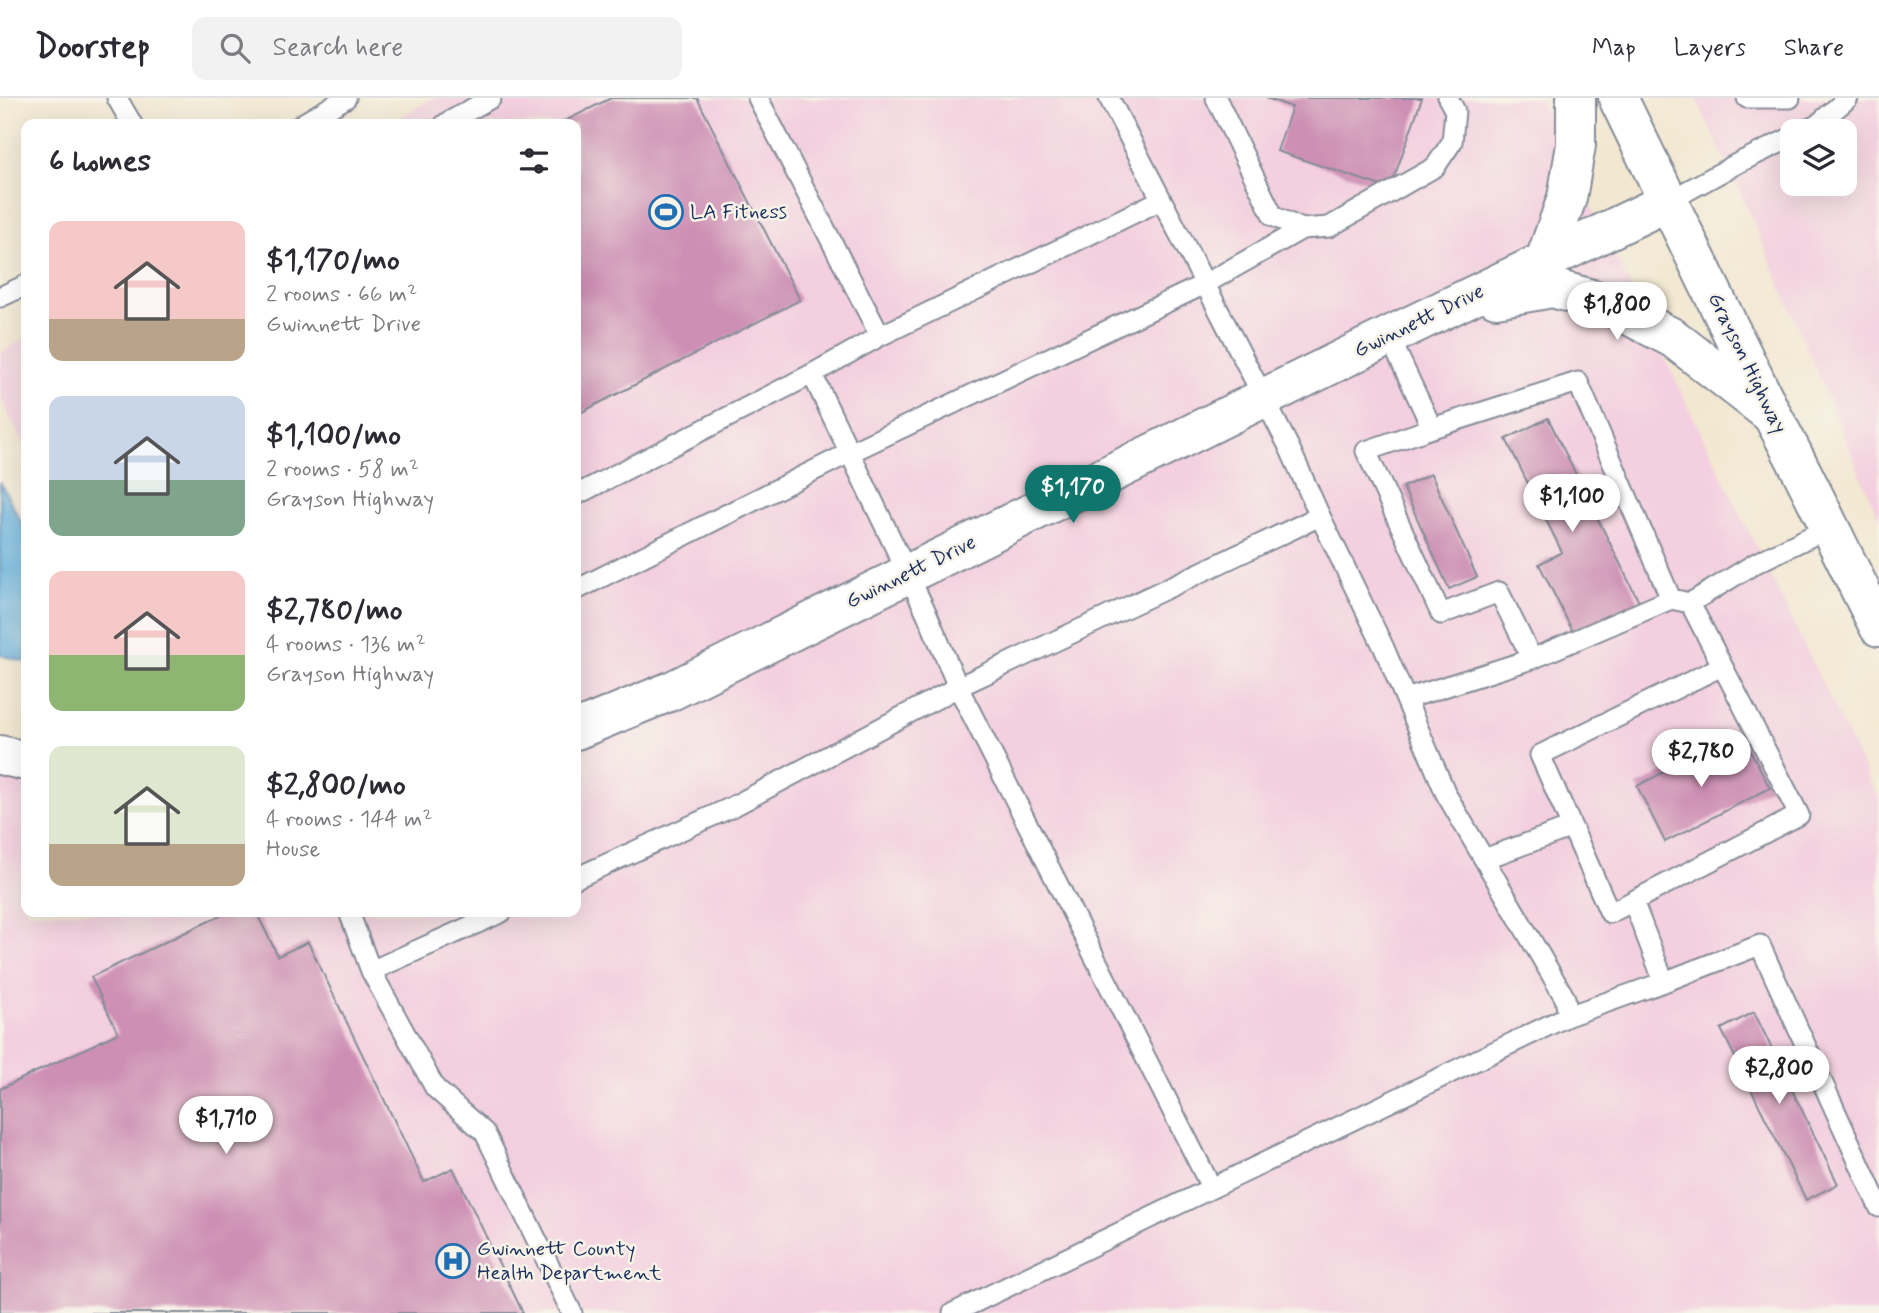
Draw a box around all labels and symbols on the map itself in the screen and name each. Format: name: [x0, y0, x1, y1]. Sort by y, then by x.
sports icon: LA Fitness: [647, 193, 685, 231]
place label: LA Fitness: [690, 198, 787, 226]
street label: Gwinnett Drive: [1349, 277, 1489, 365]
pin: $1,800: [1560, 282, 1674, 342]
street label: Grayson Highway: [1701, 288, 1793, 438]
pin: $1,170: [1016, 466, 1130, 525]
pin: $1,100: [1515, 474, 1629, 534]
street label: Gwinnett Drive: [841, 528, 981, 616]
pin: $2,780: [1644, 730, 1758, 789]
pin: $2,800: [1722, 1046, 1836, 1106]
pin: $1,710: [169, 1096, 283, 1156]
place label: Gwinnett County Health Department: [477, 1235, 662, 1287]
hospital icon: Gwinnett County Health Department: [434, 1242, 472, 1280]

